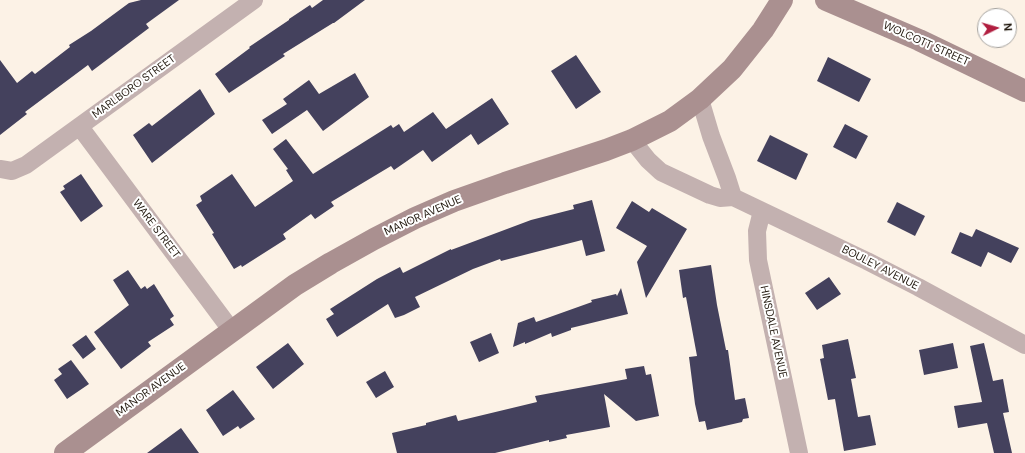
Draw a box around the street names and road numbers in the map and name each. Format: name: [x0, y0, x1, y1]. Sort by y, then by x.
street label: WOLCOTT STREET: [881, 19, 971, 69]
street label: MARLBORO STREET: [90, 52, 178, 122]
street label: MANOR AVENUE: [382, 193, 464, 239]
street label: WARE STREET: [130, 197, 182, 261]
street label: BOULEY AVENUE: [839, 243, 921, 293]
street label: HINSDALE AVENUE: [757, 285, 789, 379]
street label: MANOR AVENUE: [114, 360, 188, 420]

